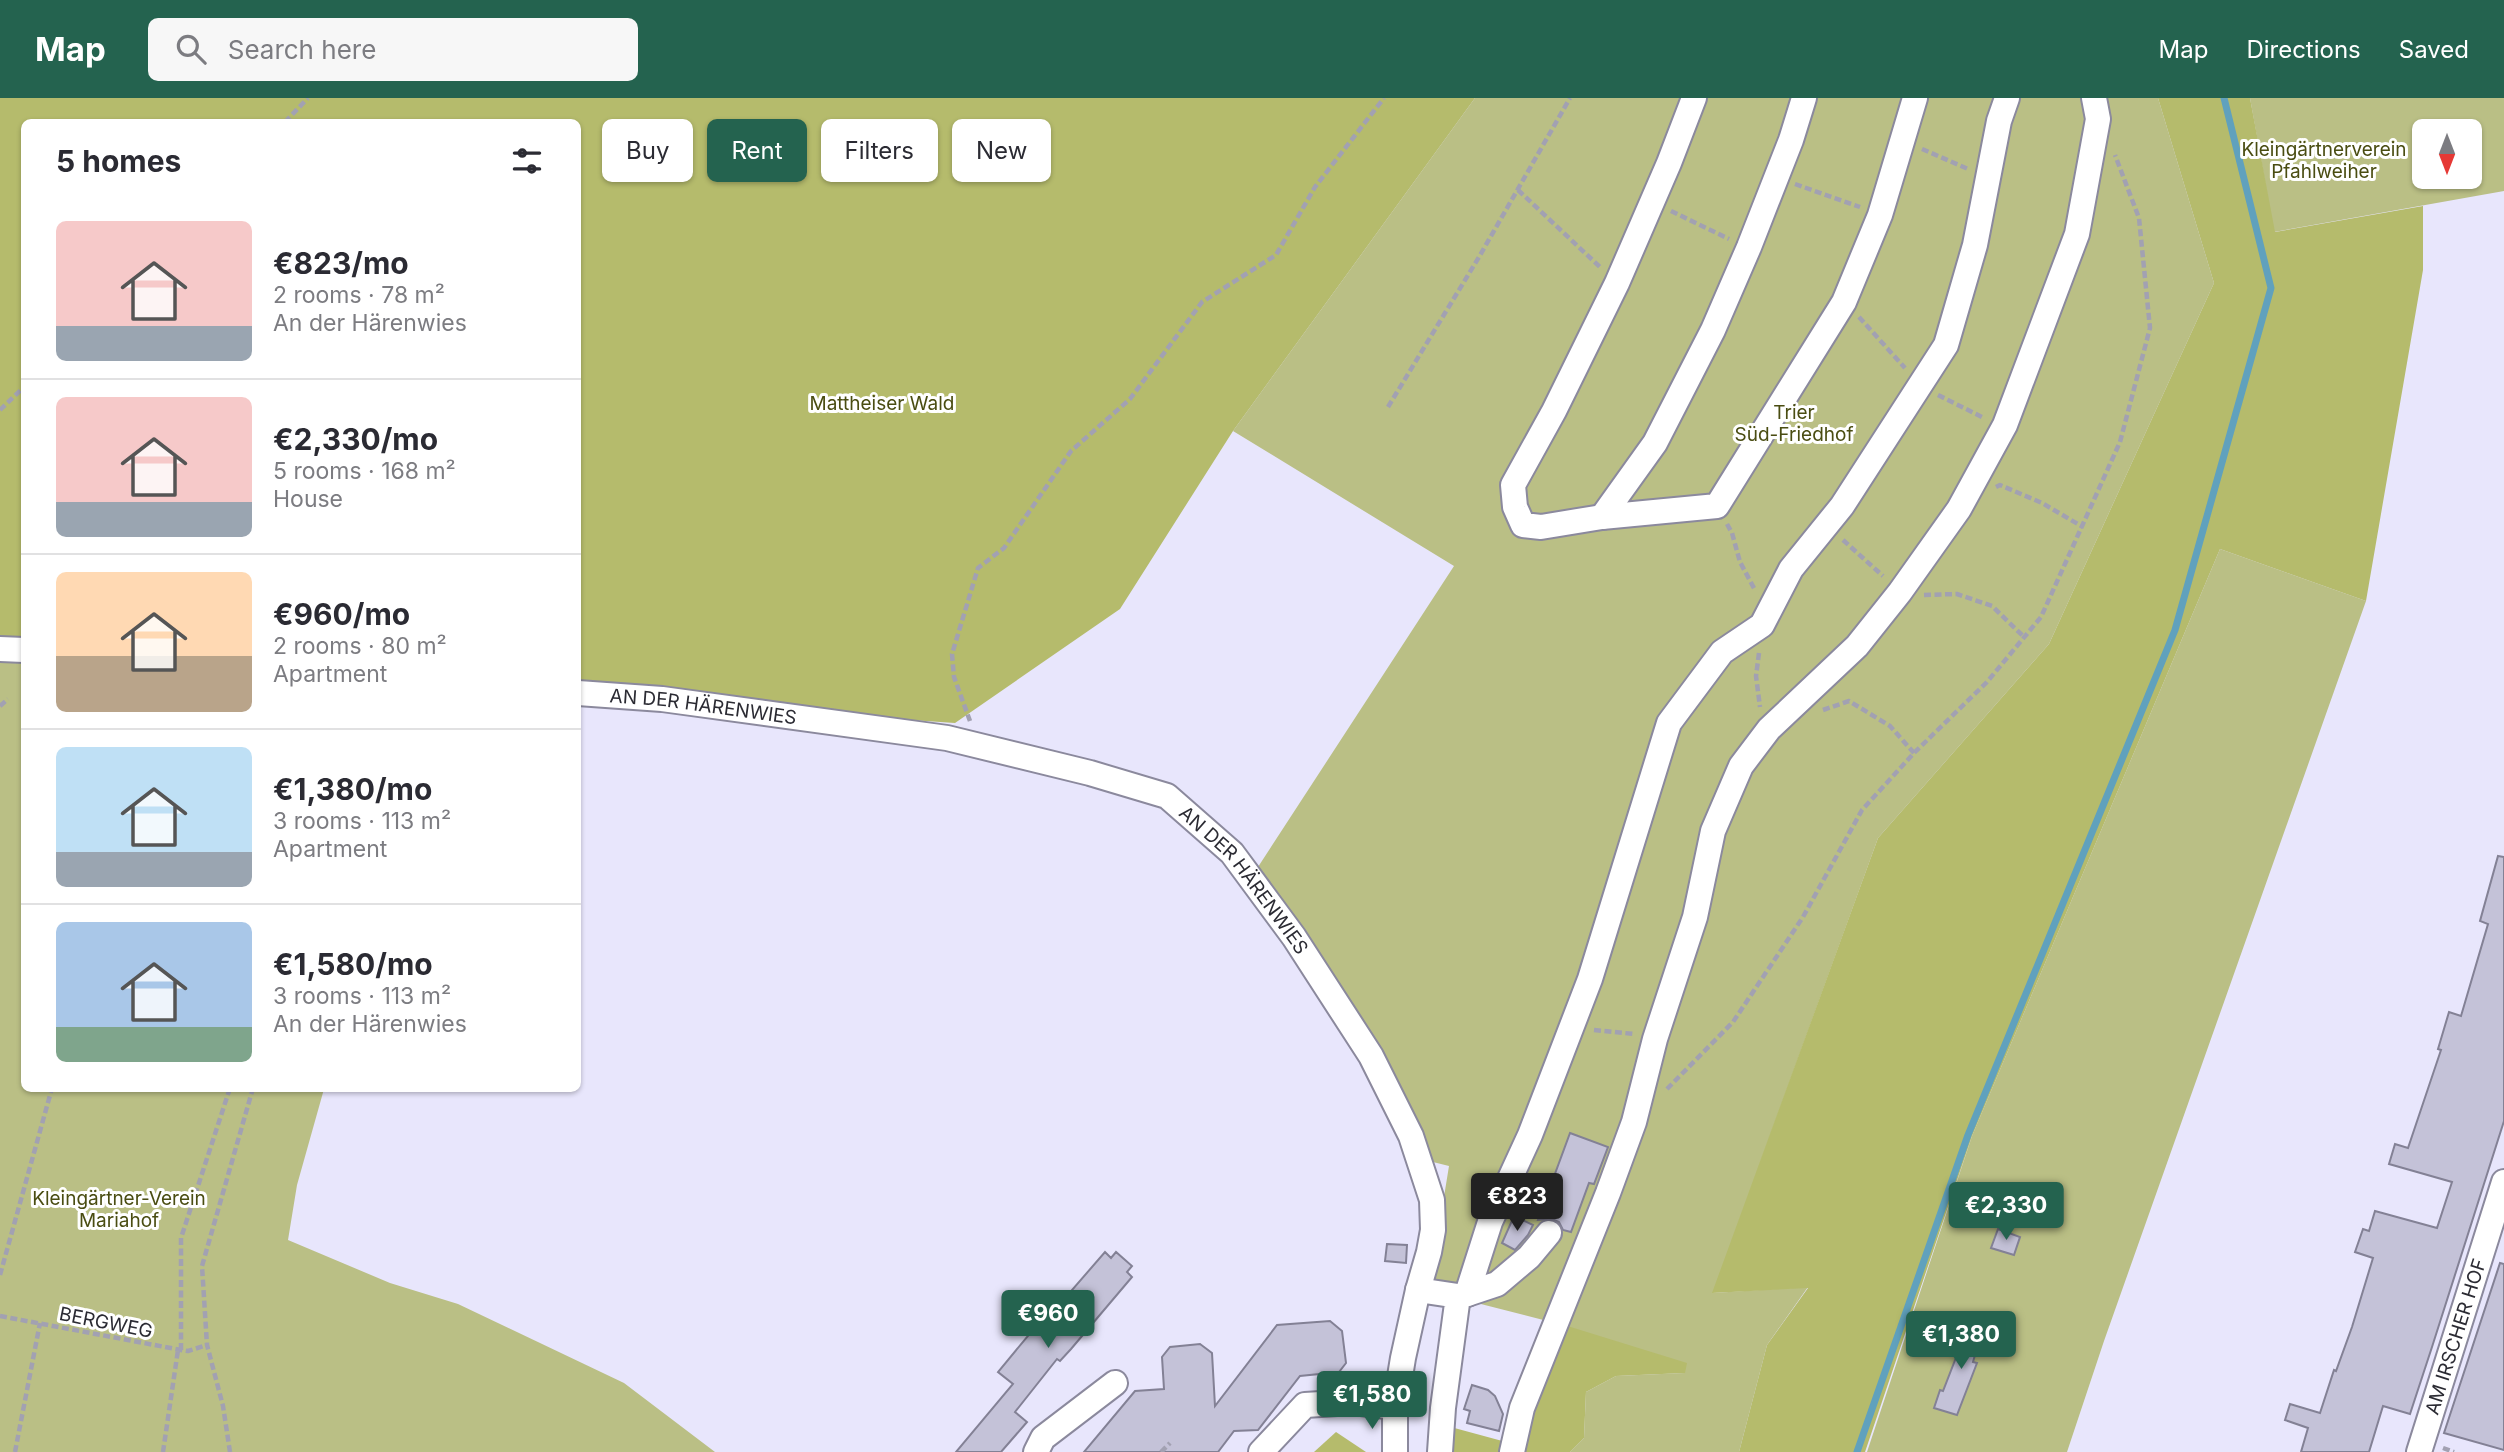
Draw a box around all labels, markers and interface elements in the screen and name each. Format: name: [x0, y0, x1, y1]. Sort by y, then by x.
search box: [148, 18, 638, 81]
text: Map: [35, 29, 106, 69]
icon: search: [172, 30, 210, 68]
text: Search here: [228, 34, 376, 65]
text: Map: [2159, 35, 2208, 64]
text: Directions: [2246, 35, 2361, 64]
text: Saved: [2399, 35, 2469, 64]
chip: Buy: [602, 119, 693, 182]
chip: Rent: [707, 119, 807, 182]
chip: Filters: [821, 119, 938, 182]
chip: New: [952, 119, 1051, 182]
north arrow: [2412, 119, 2482, 189]
map controls: [2412, 119, 2482, 189]
park label: Kleingärtnerverein Pfahlweiher: [2241, 138, 2407, 183]
icon: filters: [508, 142, 546, 180]
text: 5 homes: [56, 143, 181, 179]
text: €823/mo: [273, 245, 409, 281]
icon: home: [112, 249, 196, 333]
text: 2 rooms · 78 m²: [273, 281, 445, 309]
text: An der Härenwies: [273, 309, 467, 337]
park label: Mattheiser Wald: [810, 392, 954, 415]
park label: Trier Süd-Friedhof: [1735, 401, 1853, 446]
text: €2,330/mo: [273, 421, 438, 457]
icon: home: [112, 425, 196, 509]
text: 5 rooms · 168 m²: [273, 457, 456, 485]
text: House: [273, 485, 343, 513]
text: €960/mo: [273, 596, 410, 632]
icon: home: [112, 600, 196, 684]
text: 2 rooms · 80 m²: [273, 632, 447, 660]
text: Apartment: [273, 660, 387, 688]
street label: AN DER HÄRENWIES: [609, 684, 798, 729]
text: €1,380/mo: [273, 771, 432, 807]
icon: home: [112, 775, 196, 859]
street label: AN DER HÄRENWIES: [1174, 801, 1313, 958]
text: 3 rooms · 113 m²: [273, 807, 451, 835]
text: Apartment: [273, 835, 387, 863]
text: €1,580/mo: [273, 946, 433, 982]
icon: home: [112, 950, 196, 1034]
text: 3 rooms · 113 m²: [273, 982, 451, 1010]
text: An der Härenwies: [273, 1010, 467, 1038]
pin: €823: [1476, 1174, 1558, 1233]
text: €823: [1487, 1182, 1547, 1210]
pin: €2,330: [1949, 1182, 2063, 1242]
park label: Kleingärtner-Verein Mariahof: [32, 1187, 206, 1232]
text: €2,330: [1965, 1191, 2047, 1219]
street label: AM IRSCHER HOF: [2421, 1256, 2491, 1417]
pin: €960: [1007, 1290, 1089, 1350]
text: €960: [1017, 1299, 1079, 1327]
street label: BERGWEG: [57, 1302, 155, 1343]
pin: €1,380: [1904, 1312, 2018, 1371]
text: €1,380: [1922, 1320, 2000, 1348]
pin: €1,580: [1315, 1372, 1429, 1431]
text: €1,580: [1333, 1380, 1411, 1408]

